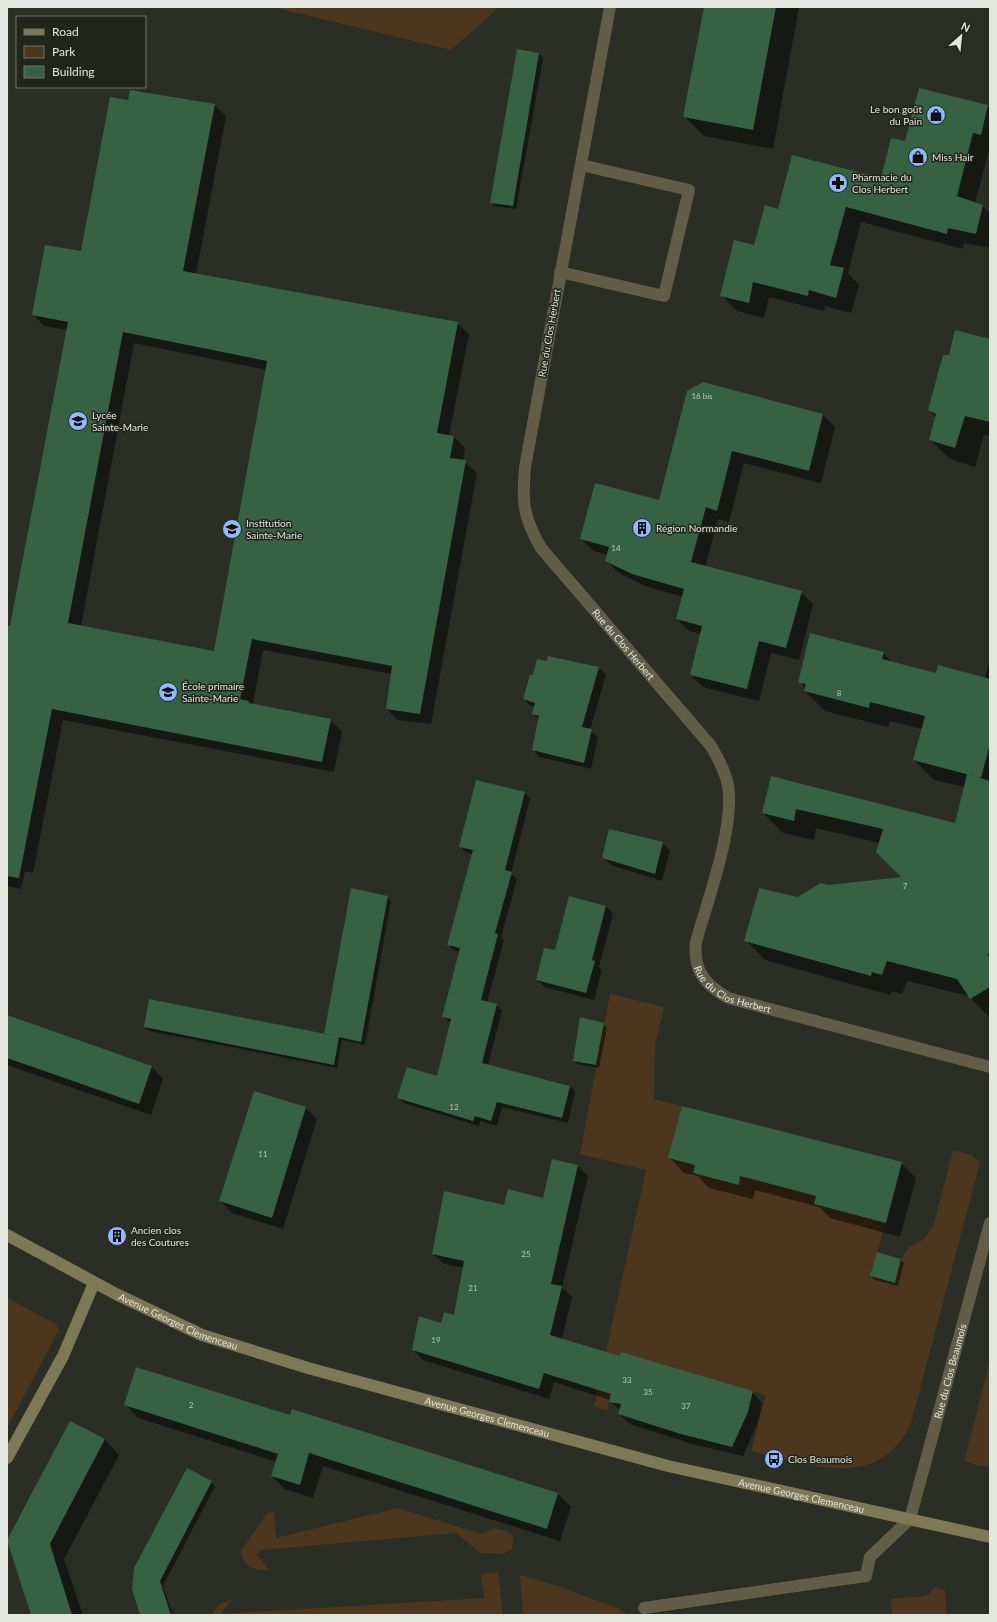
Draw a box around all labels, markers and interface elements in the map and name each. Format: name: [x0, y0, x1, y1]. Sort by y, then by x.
legend: [16, 16, 146, 88]
north arrow: [941, 16, 981, 56]
text: N: [959, 19, 972, 34]
text: Road: [52, 24, 79, 39]
text: Park: [52, 44, 76, 59]
text: Building: [52, 64, 95, 79]
place label: Le bon goût du Pain: [870, 103, 922, 127]
shop icon: Le bon goût du Pain: [925, 104, 947, 126]
shop icon: Miss Hair: [907, 146, 929, 168]
place label: Miss Hair: [932, 151, 974, 163]
place label: Pharmacie du Clos Herbert: [852, 171, 912, 195]
pharmacy icon: Pharmacie du Clos Herbert: [827, 172, 849, 194]
street label: Rue du Clos Herbert: [535, 288, 563, 378]
house number: 16 bis: [691, 391, 713, 401]
place label: Lycée Sainte-Marie: [92, 409, 148, 433]
school or university icon: Lycée Sainte-Marie: [67, 410, 89, 432]
place label: Institution Sainte-Marie: [246, 517, 302, 541]
building icon: Région Normandie: [631, 517, 653, 539]
school or university icon: Institution Sainte-Marie: [221, 518, 243, 540]
place label: Région Normandie: [656, 522, 737, 534]
house number: 14: [611, 543, 621, 553]
street label: Rue du Clos Herbert: [590, 606, 658, 682]
place label: École primaire Sainte-Marie: [182, 680, 244, 704]
school or university icon: École primaire Sainte-Marie: [157, 681, 179, 703]
house number: 8: [837, 688, 842, 698]
house number: 7: [903, 881, 908, 891]
street label: Rue du Clos Herbert: [692, 964, 773, 1015]
house number: 12: [449, 1102, 459, 1112]
house number: 11: [258, 1149, 268, 1159]
place label: Ancien clos des Coutures: [131, 1224, 189, 1248]
building icon: Ancien clos des Coutures: [106, 1225, 128, 1247]
house number: 25: [521, 1249, 531, 1259]
house number: 21: [468, 1283, 478, 1293]
street label: Avenue Georges Clemenceau: [117, 1290, 239, 1352]
street label: Rue du Clos Beaumois: [931, 1323, 968, 1420]
house number: 19: [431, 1335, 441, 1345]
house number: 33: [622, 1375, 632, 1385]
house number: 35: [643, 1387, 653, 1397]
street label: Avenue Georges Clemenceau: [424, 1394, 551, 1439]
house number: 2: [189, 1400, 194, 1410]
house number: 37: [681, 1401, 691, 1411]
bus stop icon: Clos Beaumois: [763, 1448, 785, 1470]
place label: Clos Beaumois: [788, 1453, 852, 1465]
street label: Avenue Georges Clemenceau: [737, 1476, 866, 1515]

